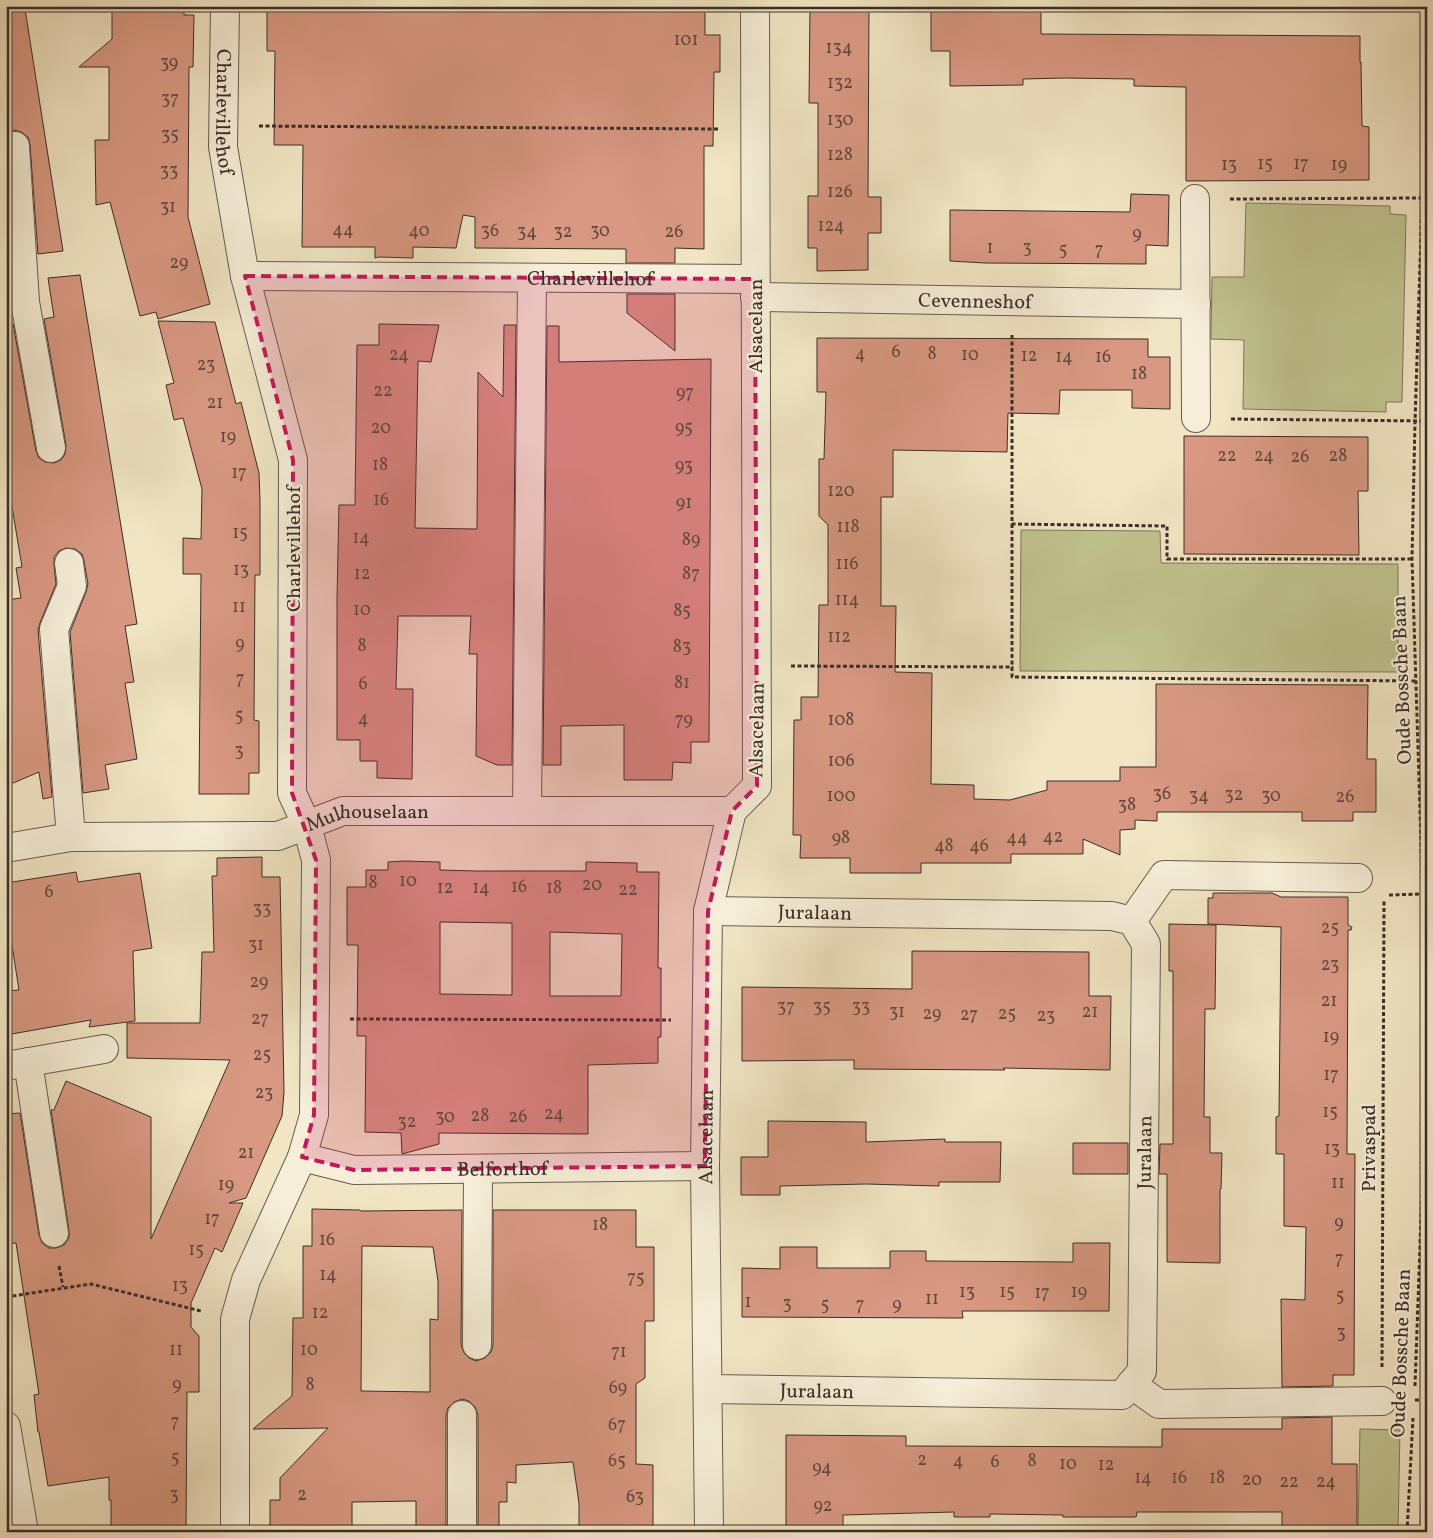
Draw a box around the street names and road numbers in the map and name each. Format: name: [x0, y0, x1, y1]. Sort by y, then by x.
street label: Charlevillehof: [207, 49, 240, 179]
street label: Charlevillehof: [527, 266, 655, 294]
street label: Alsacelaan: [743, 279, 771, 373]
street label: Cevenneshof: [918, 288, 1034, 317]
street label: Charlevillehof: [281, 484, 309, 612]
street label: Oude Bossche Baan: [1386, 595, 1420, 765]
street label: Alsacelaan: [743, 682, 773, 778]
street label: Mulhouselaan: [302, 799, 429, 840]
street label: Juralaan: [778, 899, 852, 929]
street label: Alsacelaan: [693, 1089, 722, 1185]
street label: Privaspad: [1356, 1104, 1384, 1192]
street label: Juralaan: [1132, 1115, 1160, 1189]
street label: Belforthof: [457, 1156, 550, 1185]
street label: Oude Bossche Baan: [1385, 1268, 1419, 1438]
street label: Juralaan: [780, 1378, 854, 1407]

